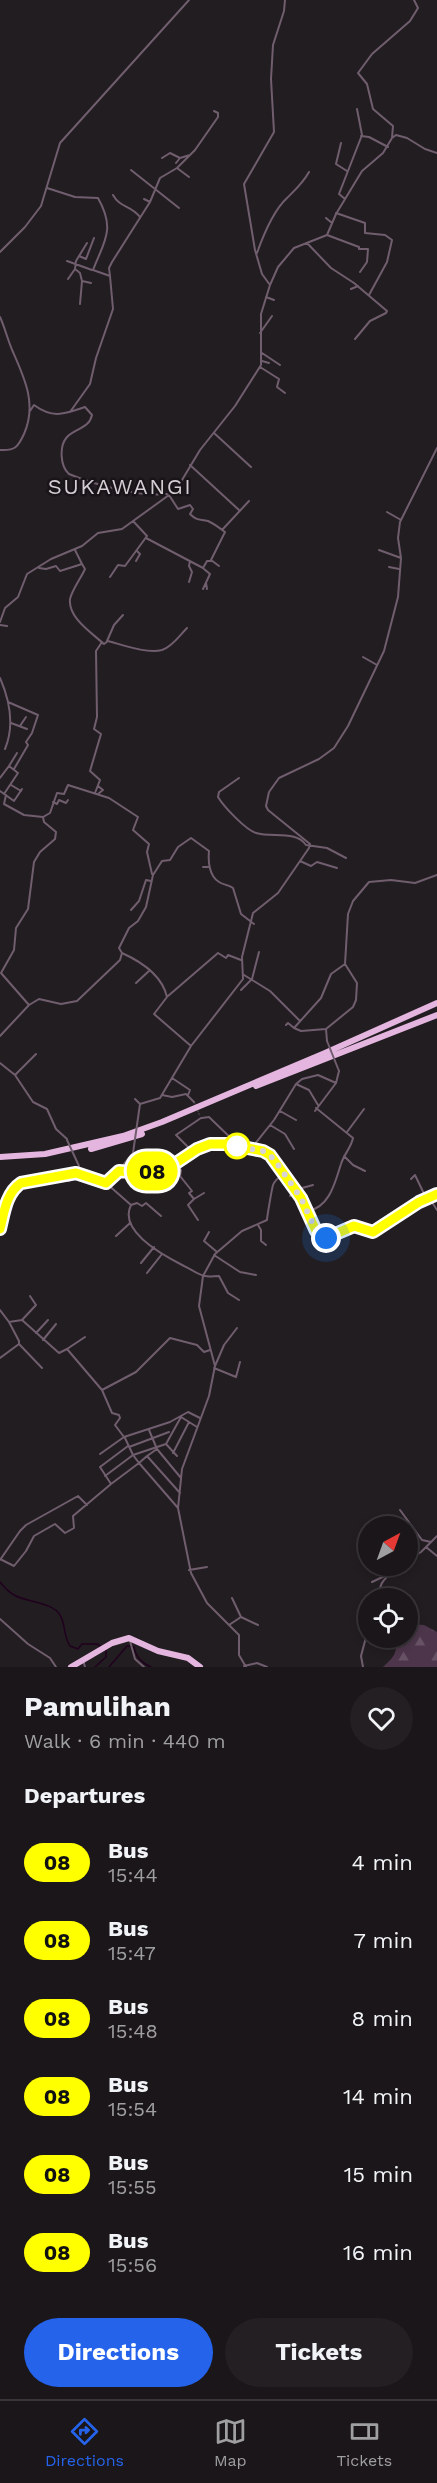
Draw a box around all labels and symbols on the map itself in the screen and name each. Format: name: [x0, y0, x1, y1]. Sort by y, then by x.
district label: SUKAWANGI: [48, 474, 192, 499]
unlabelled marker: [224, 1133, 250, 1159]
line badge: 08: [125, 1152, 179, 1190]
your location: [311, 1223, 341, 1253]
north arrow: [358, 1516, 418, 1576]

